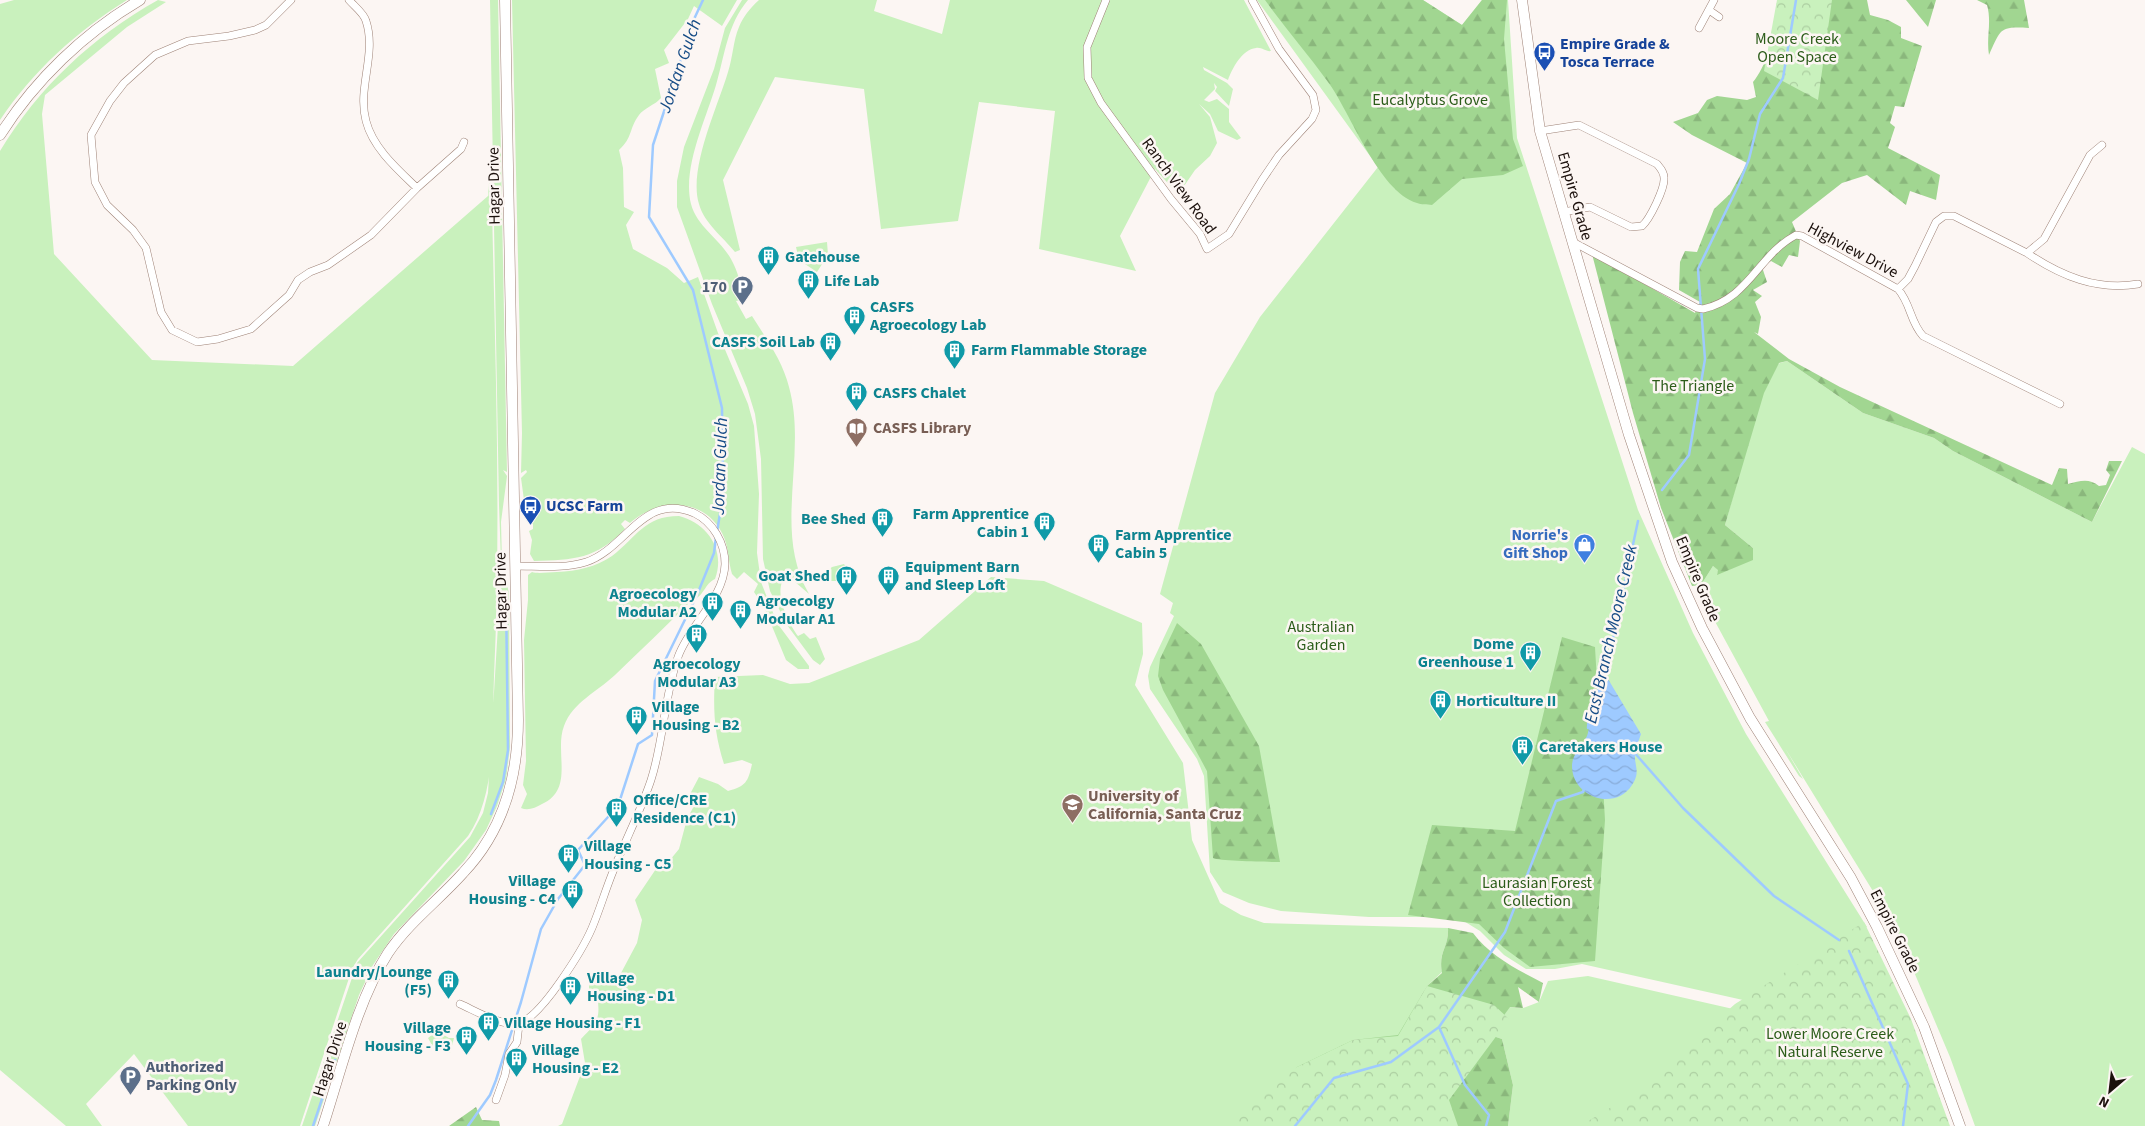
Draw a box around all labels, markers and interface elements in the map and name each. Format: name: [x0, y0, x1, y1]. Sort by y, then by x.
water label: Jordan Gulch: [652, 16, 708, 117]
park label: Moore Creek Open Space: [1755, 28, 1839, 68]
place label: Empire Grade & Tosca Terrace: [1560, 33, 1670, 73]
bus stop icon: Empire Grade & Tosca Terrace: [1532, 41, 1556, 72]
park label: Eucalyptus Grove: [1372, 89, 1488, 111]
street label: Ranch View Road: [1137, 133, 1221, 239]
street label: Hagar Drive: [482, 147, 506, 225]
street label: Empire Grade: [1552, 149, 1598, 243]
street label: Highview Drive: [1804, 217, 1902, 283]
building icon: Gatehouse: [757, 245, 781, 276]
place label: Gatehouse: [785, 246, 860, 268]
building icon: Life Lab: [796, 269, 820, 300]
place label: Life Lab: [824, 270, 879, 292]
parking icon: 170: [731, 275, 755, 306]
place label: 170: [702, 276, 727, 298]
place label: CASFS Agroecology Lab: [869, 296, 987, 336]
building icon: CASFS Agroecology Lab: [842, 304, 866, 335]
building icon: CASFS Soil Lab: [819, 330, 843, 361]
place label: CASFS Soil Lab: [712, 331, 815, 353]
building icon: Farm Flammable Storage: [943, 338, 967, 369]
place label: Farm Flammable Storage: [971, 339, 1147, 361]
park label: The Triangle: [1652, 375, 1734, 397]
building icon: CASFS Chalet: [845, 381, 869, 412]
place label: CASFS Chalet: [873, 382, 966, 404]
library icon: CASFS Library: [845, 416, 869, 447]
water label: Jordan Gulch: [706, 417, 734, 516]
place label: CASFS Library: [873, 417, 972, 439]
bus stop icon: UCSC Farm: [518, 494, 542, 525]
place label: UCSC Farm: [546, 495, 623, 517]
place label: Farm Apprentice Cabin 1: [912, 503, 1029, 543]
building icon: Bee Shed: [870, 507, 894, 538]
place label: Bee Shed: [801, 508, 866, 530]
building icon: Farm Apprentice Cabin 1: [1033, 511, 1057, 542]
place label: Farm Apprentice Cabin 5: [1115, 524, 1232, 564]
place label: Norrie's Gift Shop: [1503, 524, 1568, 564]
building icon: Farm Apprentice Cabin 5: [1087, 532, 1111, 563]
shop icon: Norrie's Gift Shop: [1572, 532, 1596, 563]
street label: Empire Grade: [1670, 533, 1726, 625]
water label: East Branch Moore Creek: [1578, 542, 1644, 726]
street label: Hagar Drive: [489, 552, 513, 630]
place label: Equipment Barn and Sleep Loft: [905, 556, 1020, 596]
building icon: Goat Shed: [834, 564, 858, 595]
building icon: Equipment Barn and Sleep Loft: [877, 564, 901, 595]
place label: Goat Shed: [758, 565, 830, 587]
place label: Agroecology Modular A2: [609, 583, 698, 623]
place label: Agroecolgy Modular A1: [755, 590, 836, 630]
building icon: Agroecology Modular A2: [701, 591, 725, 622]
building icon: Agroecolgy Modular A1: [728, 598, 752, 629]
park label: Australian Garden: [1287, 616, 1355, 656]
building icon: Agroecology Modular A3: [685, 623, 709, 654]
place label: Dome Greenhouse 1: [1418, 633, 1514, 673]
building icon: Dome Greenhouse 1: [1518, 641, 1542, 672]
place label: Agroecology Modular A3: [652, 653, 741, 693]
building icon: Horticulture II: [1428, 689, 1452, 720]
place label: Horticulture II: [1456, 690, 1556, 712]
place label: Village Housing - B2: [651, 696, 740, 736]
building icon: Village Housing - B2: [624, 704, 648, 735]
building icon: Caretakers House: [1511, 735, 1535, 766]
place label: Caretakers House: [1539, 736, 1663, 758]
place label: University of California, Santa Cruz: [1088, 785, 1241, 825]
place label: Office/CRE Residence (C1): [633, 789, 736, 829]
school or university icon: University of California, Santa Cruz: [1060, 793, 1084, 824]
building icon: Office/CRE Residence (C1): [605, 797, 629, 828]
place label: Village Housing - C5: [583, 835, 671, 875]
building icon: Village Housing - C5: [556, 843, 580, 874]
place label: Village Housing - C4: [469, 870, 557, 910]
park label: Laurasian Forest Collection: [1482, 872, 1593, 912]
building icon: Village Housing - C4: [560, 878, 584, 909]
street label: Empire Grade: [1865, 885, 1925, 977]
place label: Laundry/Lounge (F5): [316, 961, 432, 1001]
place label: Village Housing - D1: [586, 967, 675, 1007]
building icon: Laundry/Lounge (F5): [436, 969, 460, 1000]
building icon: Village Housing - D1: [559, 975, 583, 1006]
building icon: Village Housing - F1: [476, 1011, 500, 1042]
place label: Village Housing - F1: [503, 1012, 641, 1034]
place label: Village Housing - F3: [365, 1017, 451, 1057]
street label: Hagar Drive: [308, 1019, 353, 1099]
park label: Lower Moore Creek Natural Reserve: [1766, 1023, 1894, 1063]
building icon: Village Housing - F3: [455, 1025, 479, 1056]
place label: Village Housing - E2: [531, 1039, 619, 1079]
building icon: Village Housing - E2: [504, 1047, 528, 1078]
place label: Authorized Parking Only: [145, 1056, 238, 1096]
parking icon: Authorized Parking Only: [118, 1064, 142, 1095]
north arrow: [2085, 1066, 2135, 1116]
text: N: [2096, 1091, 2113, 1113]

